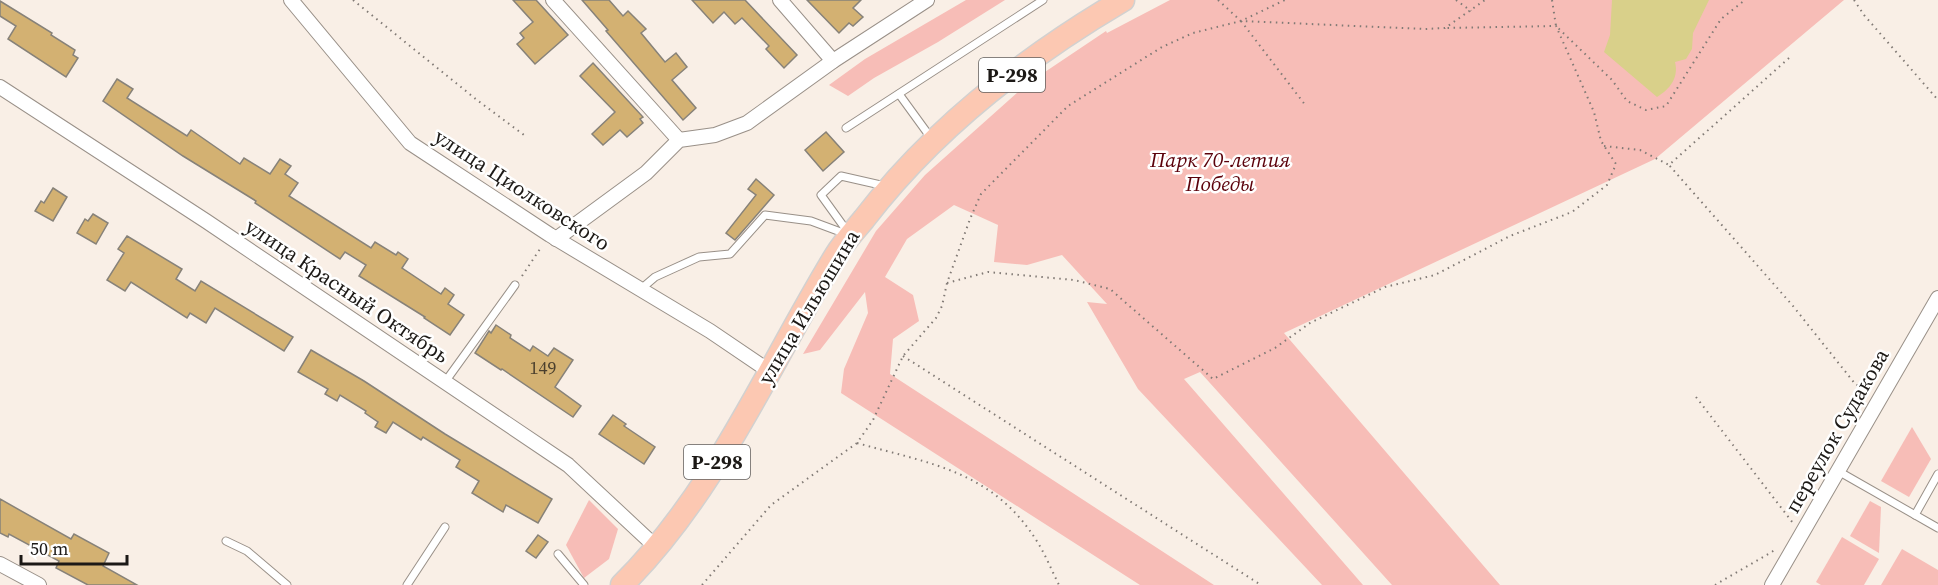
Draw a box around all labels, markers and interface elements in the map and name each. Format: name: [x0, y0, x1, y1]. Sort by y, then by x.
road number: Р-298: [979, 58, 1045, 92]
street label: улица Циолковского: [429, 122, 616, 257]
park label: Парк 70-летия Победы: [1149, 145, 1290, 198]
street label: улица Красный Октябрь: [240, 211, 455, 370]
street label: улица Ильюшина: [751, 224, 866, 390]
street label: переулок Судакова: [1778, 343, 1896, 518]
house number: 149: [530, 355, 557, 380]
road number: Р-298: [684, 445, 750, 479]
scale bar: [21, 528, 128, 566]
text: 50 m: [30, 536, 68, 561]

